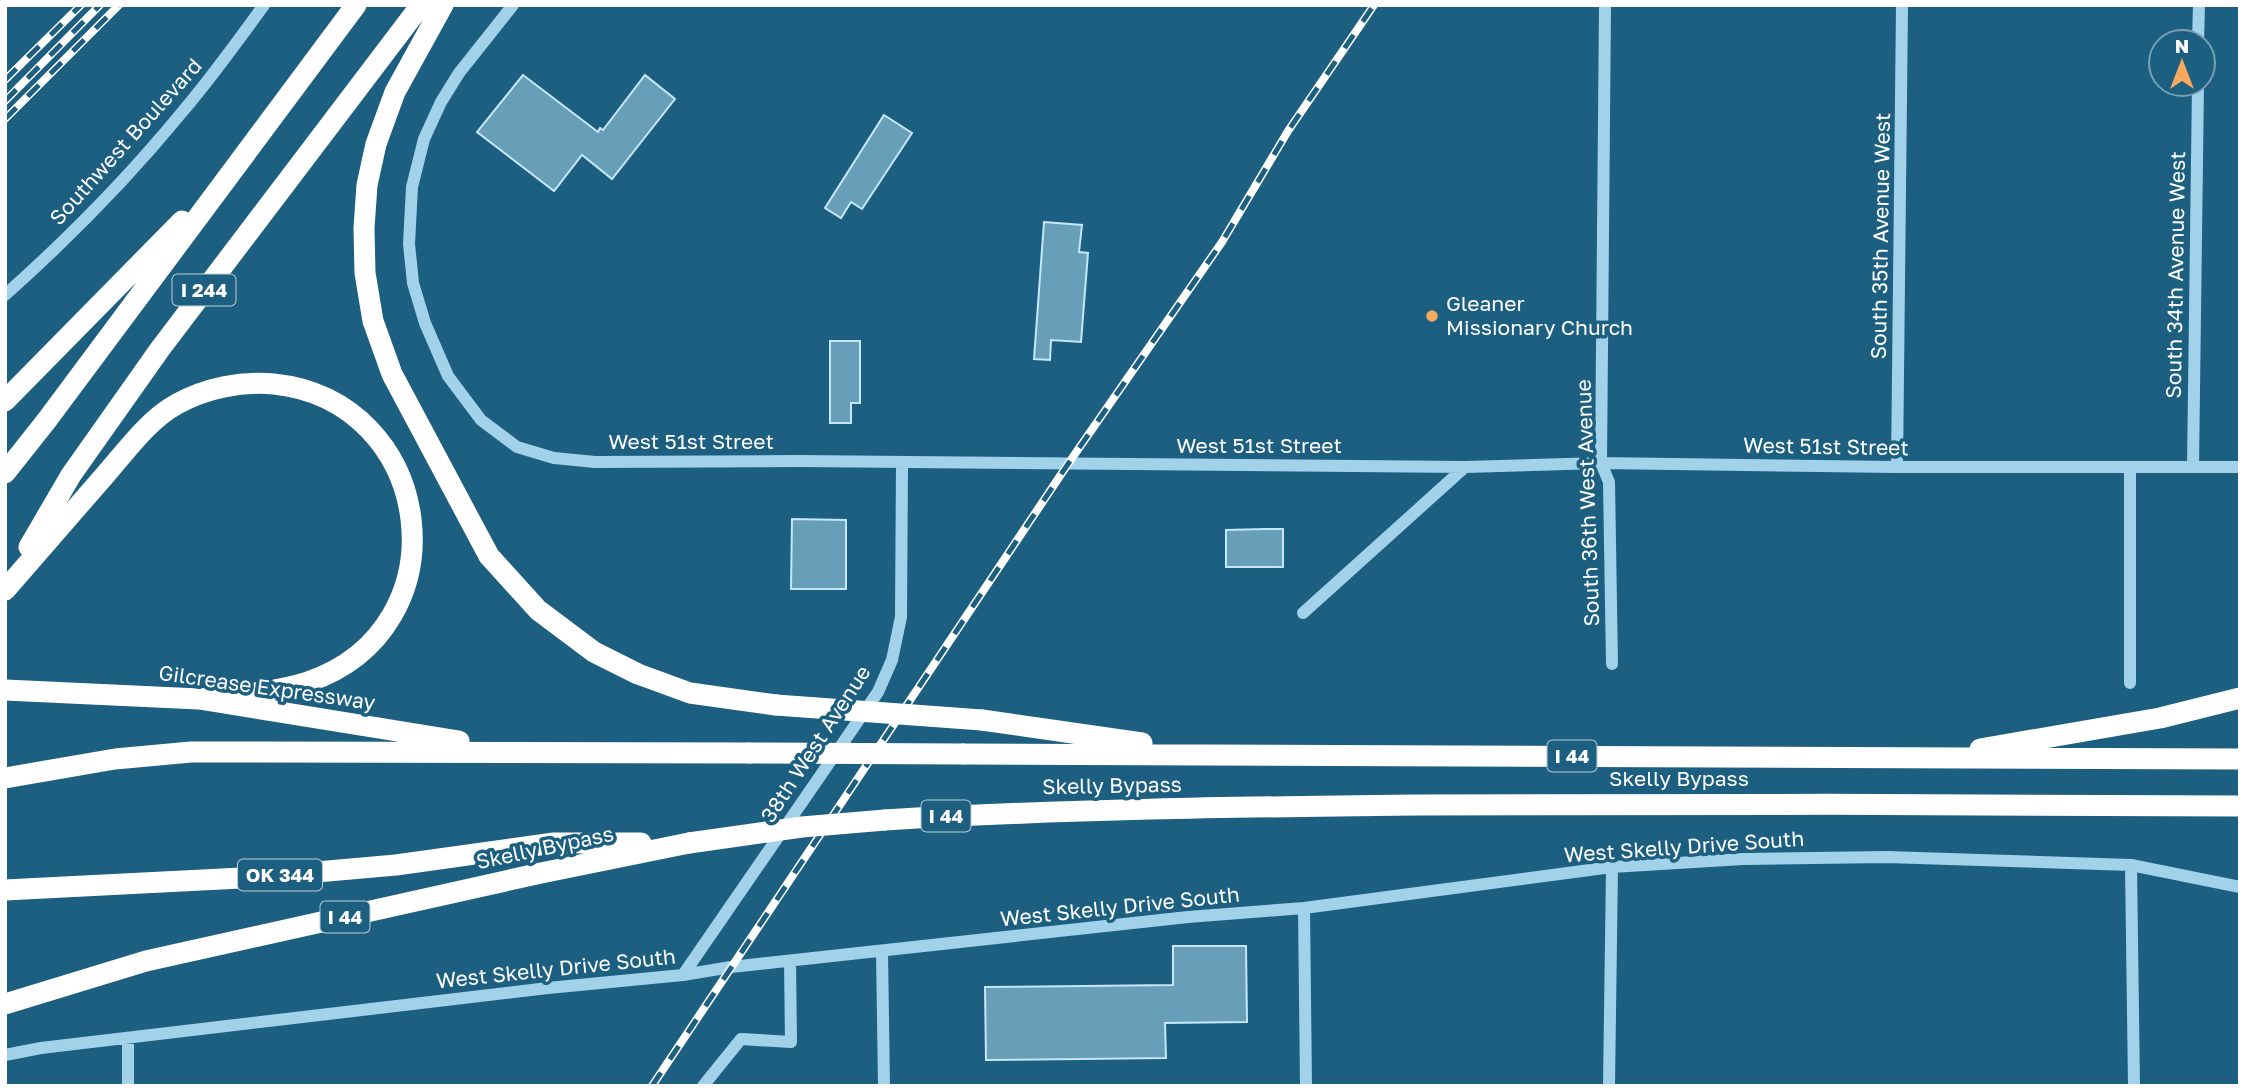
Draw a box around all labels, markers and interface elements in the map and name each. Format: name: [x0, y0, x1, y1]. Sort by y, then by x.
north arrow: [2147, 28, 2217, 98]
text: N: [2175, 34, 2189, 57]
street label: Southwest Boulevard: [44, 53, 207, 230]
street label: South 35th Avenue West: [1865, 112, 1895, 360]
street label: South 34th Avenue West: [2160, 151, 2190, 399]
road number: I 244: [172, 274, 235, 306]
place label: Gleaner Missionary Church: [1446, 290, 1633, 340]
marker: Gleaner Missionary Church: [1424, 308, 1440, 324]
street label: South 36th West Avenue: [1570, 379, 1604, 627]
street label: West 51st Street: [608, 428, 774, 454]
street label: West 51st Street: [1176, 432, 1342, 458]
street label: West 51st Street: [1743, 432, 1909, 460]
street label: Gilcrease Expressway: [157, 659, 377, 715]
street label: 38th West Avenue: [755, 660, 876, 827]
road number: I 44: [1548, 740, 1596, 772]
street label: Skelly Bypass: [1609, 765, 1749, 791]
street label: Skelly Bypass: [1042, 771, 1182, 799]
road number: I 44: [922, 800, 970, 832]
street label: Skelly Bypass: [474, 820, 616, 874]
street label: West Skelly Drive South: [1563, 825, 1805, 867]
road number: OK 344: [238, 860, 322, 890]
street label: West Skelly Drive South: [999, 880, 1241, 932]
road number: I 44: [320, 902, 370, 932]
street label: West Skelly Drive South: [435, 942, 677, 994]

